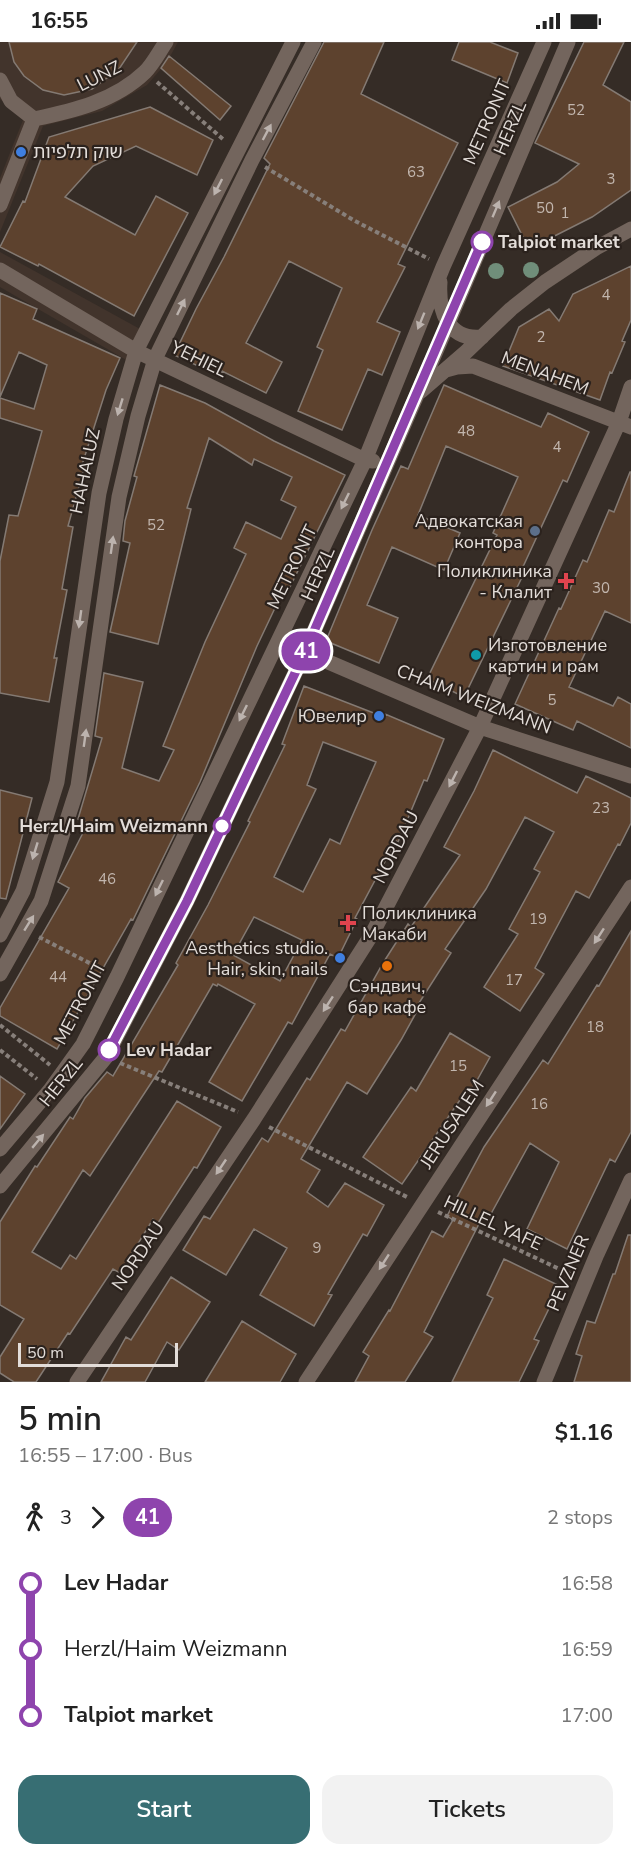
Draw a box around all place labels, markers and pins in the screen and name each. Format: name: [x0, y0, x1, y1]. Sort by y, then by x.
place label: שוק תלפיות: [33, 140, 123, 164]
marker: שוק תלפיות: [14, 145, 28, 159]
place label: Talpiot market: [498, 230, 620, 254]
marker: Talpiot market: [471, 231, 493, 253]
place label: Адвокатская контора: [415, 509, 523, 554]
marker: Адвокатская контора: [528, 524, 542, 538]
place label: Поликлиника - Клалит: [437, 559, 552, 604]
marker: Поликлиника - Клалит: [557, 572, 575, 590]
place label: Изготовление картин и рам: [488, 633, 607, 678]
marker: Изготовление картин и рам: [469, 648, 483, 662]
place label: Ювелир: [298, 704, 367, 728]
marker: Ювелир: [372, 709, 386, 723]
place label: Herzl/Haim Weizmann: [19, 814, 208, 838]
marker: Herzl/Haim Weizmann: [213, 817, 231, 835]
place label: Поликлиника Макаби: [362, 901, 477, 946]
marker: Поликлиника Макаби: [339, 914, 357, 932]
place label: Aesthetics studio. Hair, skin, nails: [185, 936, 328, 981]
marker: Aesthetics studio. Hair, skin, nails: [333, 951, 347, 965]
marker: Сэндвич, бар кафе: [380, 959, 394, 973]
place label: Сэндвич, бар кафе: [348, 974, 426, 1019]
place label: Lev Hadar: [126, 1038, 211, 1062]
marker: Lev Hadar: [98, 1039, 120, 1061]

